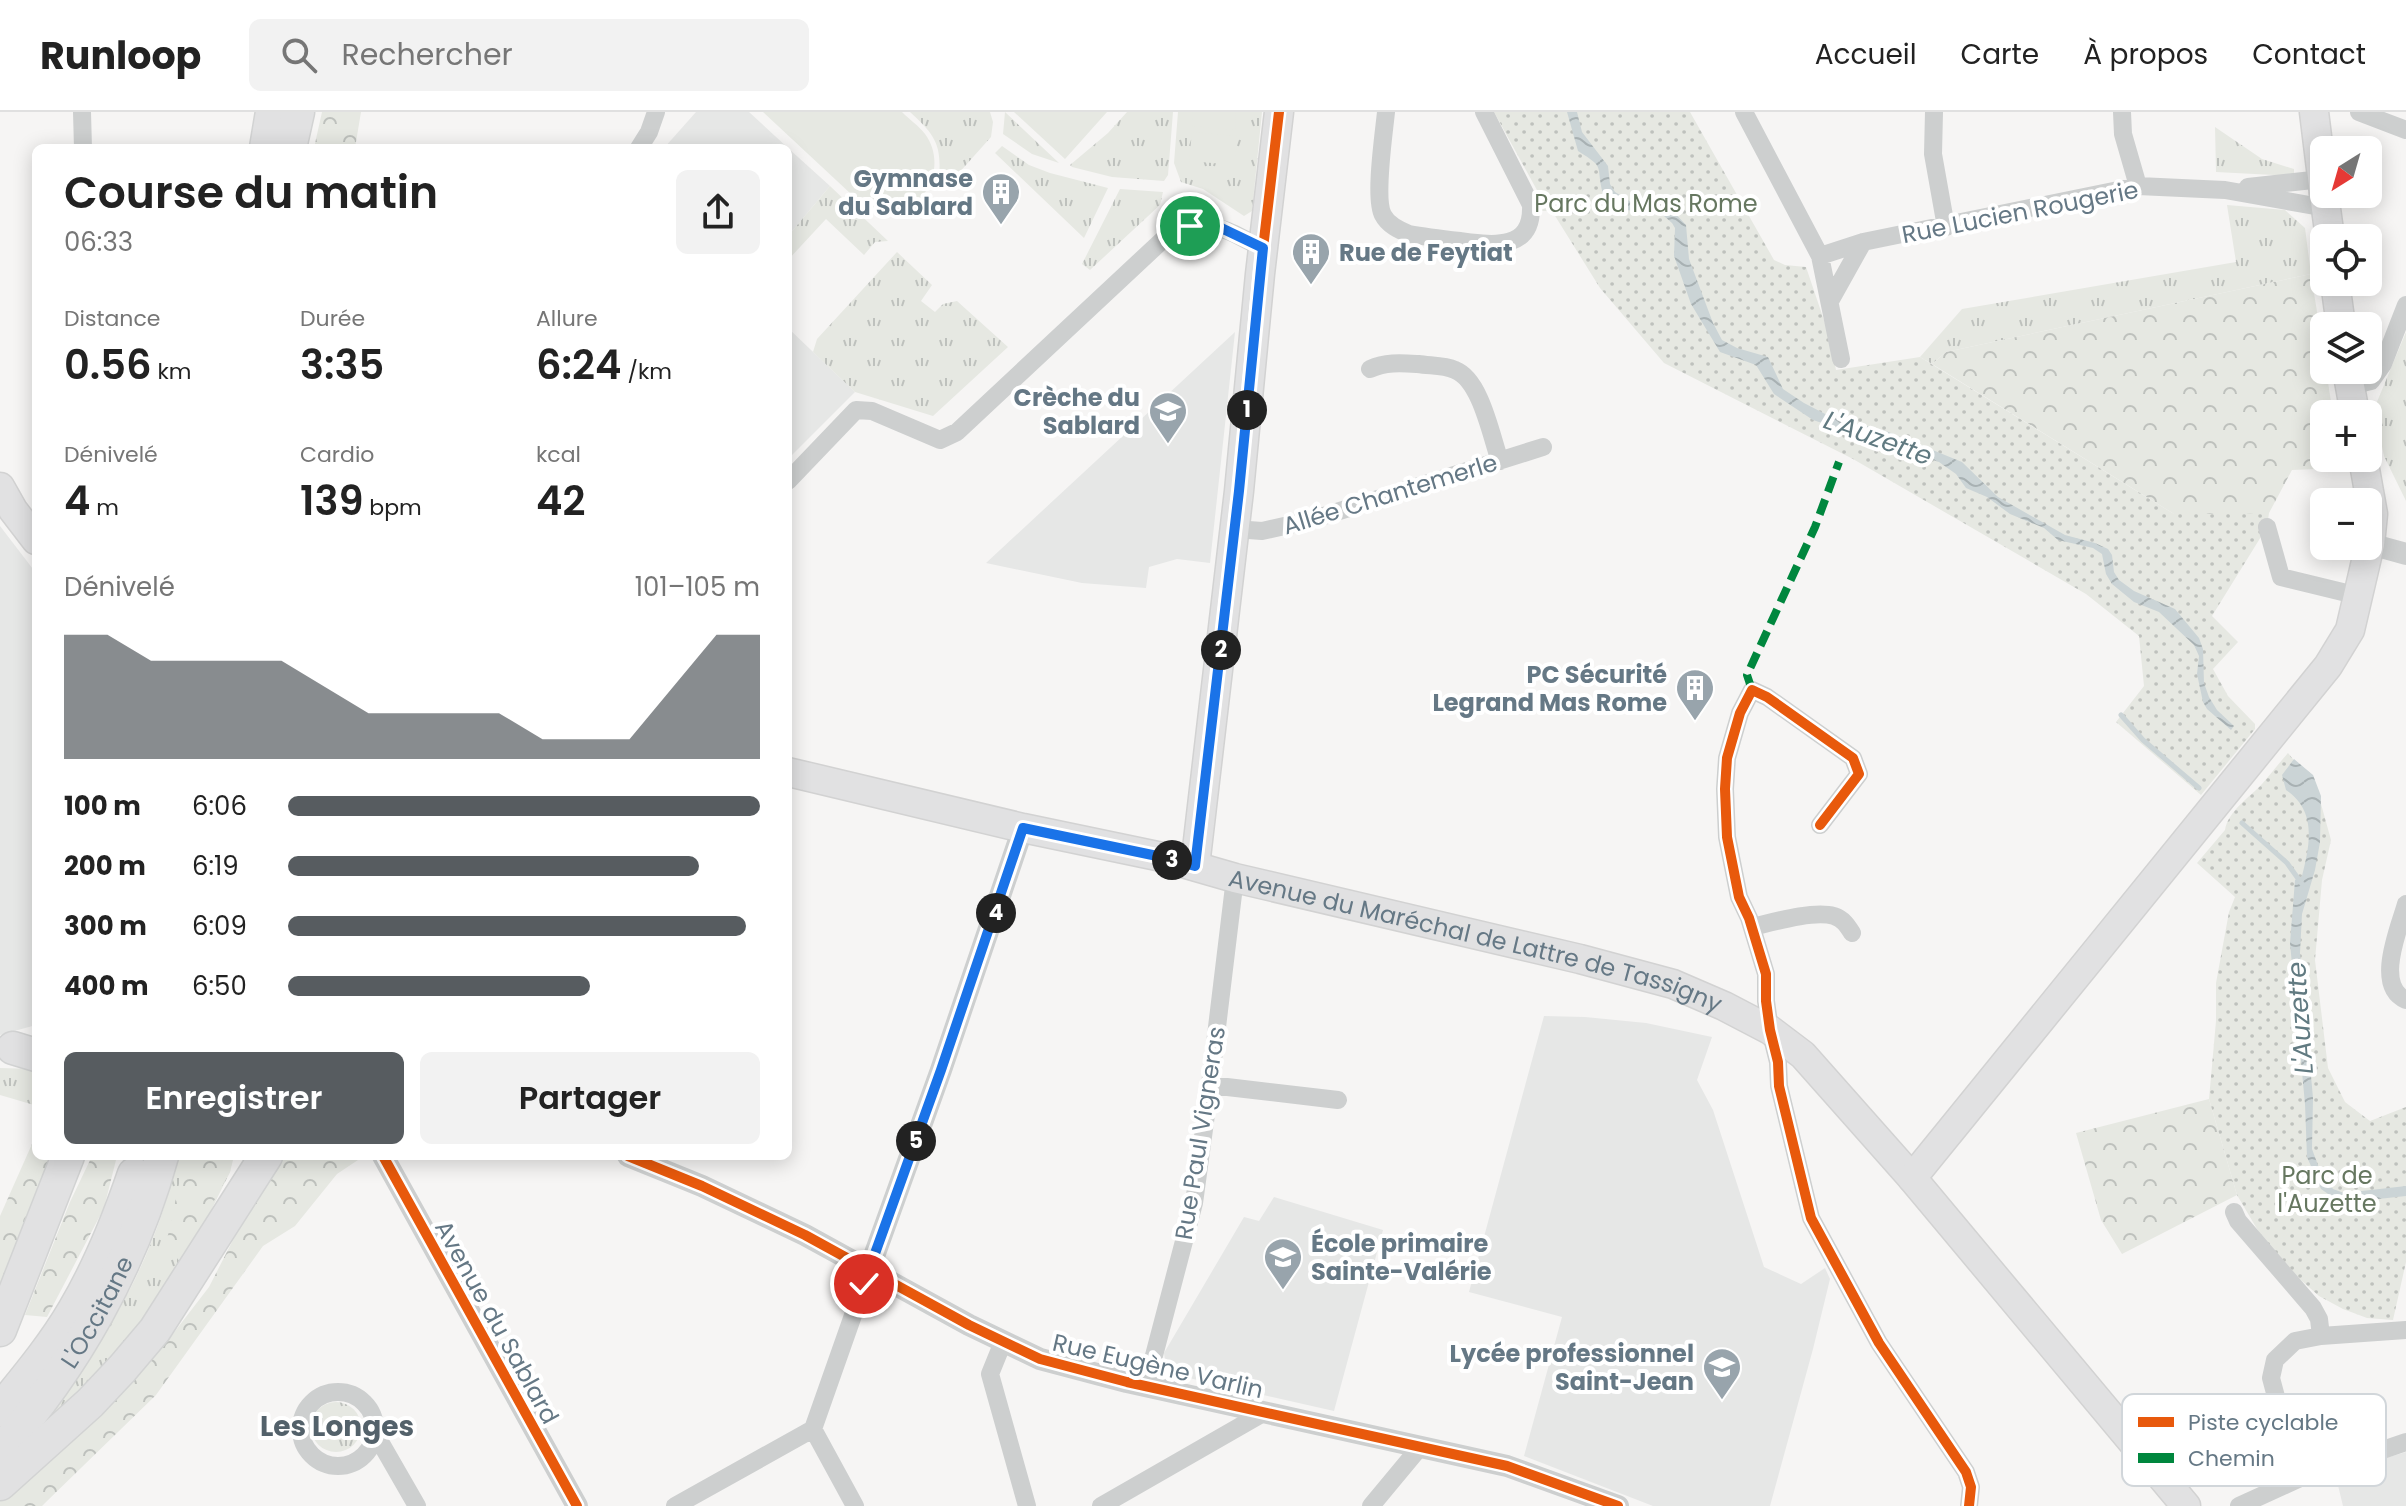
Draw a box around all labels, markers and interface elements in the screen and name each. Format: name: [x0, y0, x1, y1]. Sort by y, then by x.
search box: [249, 19, 809, 91]
text: Runloop: [40, 29, 201, 82]
icon: search: [277, 33, 321, 77]
text: Rechercher: [341, 33, 513, 76]
text: Accueil: [1815, 35, 1917, 74]
text: Carte: [1961, 35, 2039, 74]
text: À propos: [2083, 35, 2208, 74]
text: Contact: [2252, 35, 2366, 74]
north arrow: [2310, 136, 2382, 208]
map controls: [2310, 136, 2382, 560]
text: Course du matin: [64, 162, 438, 223]
place label: Gymnase du Sablard: [838, 162, 973, 223]
button: share: [676, 170, 760, 254]
building icon: Gymnase du Sablard: [980, 171, 1022, 226]
street label: Rue Lucien Rougerie: [1899, 173, 2141, 251]
park label: Parc du Mas Rome: [1534, 187, 1758, 220]
pin: [1156, 192, 1224, 260]
icon: arrive: [1168, 204, 1212, 248]
text: 06:33: [64, 224, 133, 260]
button: locate: [2310, 224, 2382, 296]
building icon: Rue de Feytiat: [1290, 231, 1332, 286]
place label: Rue de Feytiat: [1339, 236, 1513, 269]
text: Distance: [64, 303, 160, 334]
text: Durée: [300, 303, 365, 334]
text: Allure: [536, 303, 598, 334]
button: layers: [2310, 312, 2382, 384]
text: 0.56: [64, 337, 152, 393]
text: 3:35: [300, 337, 384, 393]
text: 6:24: [536, 337, 622, 393]
text: km: [152, 356, 191, 387]
text: /km: [622, 356, 672, 387]
place label: Crèche du Sablard: [1014, 381, 1140, 442]
school or university icon: Crèche du Sablard: [1147, 390, 1189, 445]
pin: 1: [1227, 390, 1267, 430]
text: 1: [1243, 394, 1251, 425]
button: +: [2310, 400, 2382, 472]
water label: L'Auzette: [1819, 402, 1937, 474]
text: Dénivelé: [64, 439, 158, 470]
text: Cardio: [300, 439, 374, 470]
text: kcal: [536, 439, 581, 470]
street label: Allée Chantemerle: [1279, 446, 1501, 542]
text: 4: [64, 473, 90, 529]
text: 139: [300, 473, 363, 529]
text: 42: [536, 473, 585, 529]
button: −: [2310, 488, 2382, 560]
text: m: [90, 492, 119, 523]
text: bpm: [363, 492, 422, 523]
text: Dénivelé: [64, 569, 175, 605]
text: 101–105 m: [635, 569, 760, 605]
pin: 2: [1201, 630, 1241, 670]
text: 2: [1215, 634, 1227, 665]
place label: PC Sécurité Legrand Mas Rome: [1432, 658, 1667, 719]
building icon: PC Sécurité Legrand Mas Rome: [1674, 667, 1716, 722]
text: 100 m: [64, 788, 141, 824]
text: 6:06: [192, 788, 247, 824]
pin: 3: [1152, 840, 1192, 880]
text: 3: [1165, 844, 1179, 875]
text: 200 m: [64, 848, 146, 884]
text: 6:19: [192, 848, 239, 884]
street label: Avenue du Maréchal de Lattre de Tassigny: [1226, 861, 1728, 1020]
pin: 4: [976, 893, 1016, 933]
text: 4: [989, 897, 1003, 928]
text: 300 m: [64, 908, 147, 944]
text: 6:09: [192, 908, 247, 944]
water label: L'Auzette: [2278, 961, 2322, 1075]
text: 400 m: [64, 968, 149, 1004]
text: 6:50: [192, 968, 247, 1004]
street label: Rue Paul Vigneras: [1167, 1024, 1233, 1242]
button: Enregistrer: [64, 1052, 404, 1144]
button: Partager: [420, 1052, 760, 1144]
pin: 5: [896, 1121, 936, 1161]
text: 5: [909, 1125, 923, 1156]
park label: Parc de l'Auzette: [2277, 1159, 2377, 1220]
street label: Avenue du Sablard: [427, 1214, 567, 1430]
place label: École primaire Sainte-Valérie: [1311, 1227, 1492, 1288]
school or university icon: École primaire Sainte-Valérie: [1262, 1236, 1304, 1291]
street label: L'Occitane: [52, 1250, 141, 1374]
pin: [830, 1250, 898, 1318]
icon: check: [842, 1262, 886, 1306]
street label: Rue Eugène Varlin: [1049, 1326, 1267, 1406]
place label: Lycée professionnel Saint-Jean: [1450, 1337, 1694, 1398]
school or university icon: Lycée professionnel Saint-Jean: [1701, 1346, 1743, 1401]
legend: [2122, 1394, 2386, 1486]
district label: Les Longes: [260, 1407, 414, 1446]
text: Piste cyclable: [2188, 1407, 2338, 1438]
text: Chemin: [2188, 1443, 2275, 1474]

